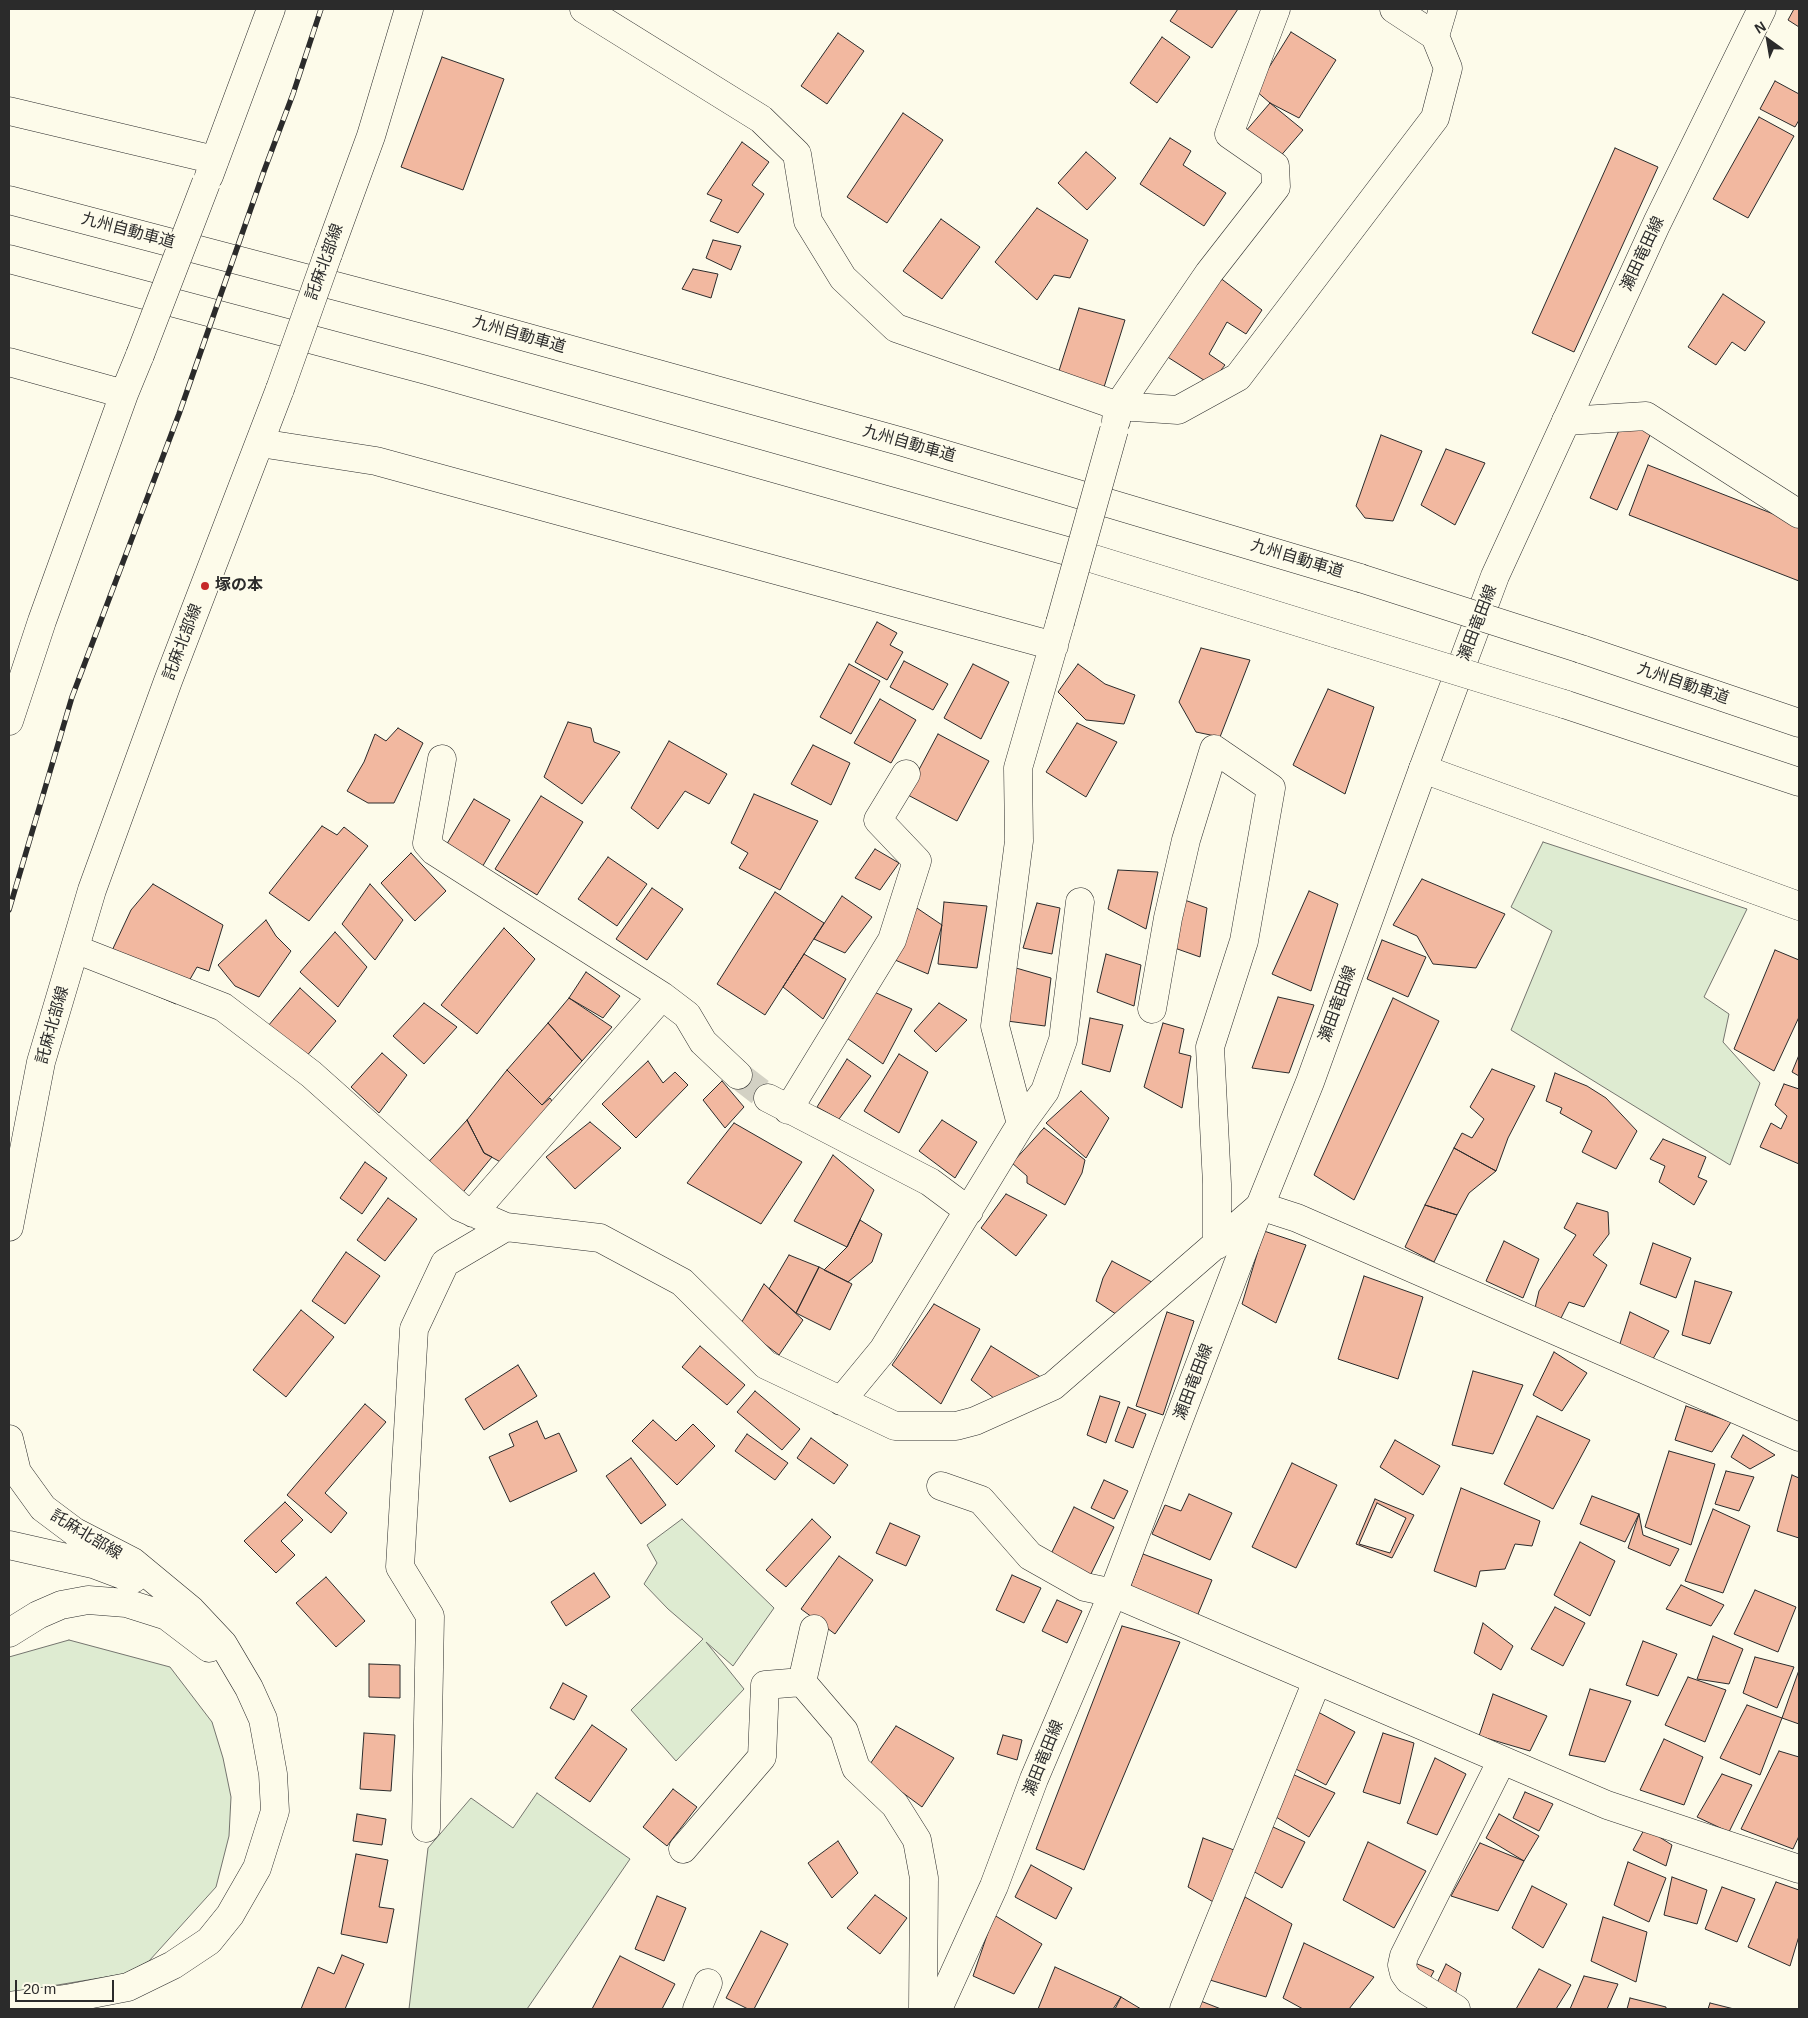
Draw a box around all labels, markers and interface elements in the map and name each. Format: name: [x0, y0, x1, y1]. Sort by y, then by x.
north arrow: [1743, 15, 1793, 65]
text: N: [1752, 18, 1769, 37]
street label: 九州自動車道: [79, 209, 177, 253]
street label: 瀬田竜田線: [1617, 214, 1669, 294]
street label: 託麻北部線: [302, 221, 348, 303]
street label: 九州自動車道: [470, 313, 568, 357]
street label: 九州自動車道: [860, 422, 958, 466]
street label: 九州自動車道: [1248, 536, 1346, 582]
place label: 塚の本: [215, 576, 263, 596]
marker: 塚の本: [199, 580, 211, 592]
street label: 瀬田竜田線: [1455, 582, 1501, 664]
street label: 託麻北部線: [160, 601, 206, 683]
street label: 九州自動車道: [1634, 659, 1732, 709]
street label: 瀬田竜田線: [1315, 963, 1361, 1045]
street label: 託麻北部線: [33, 984, 73, 1066]
street label: 瀬田竜田線: [1171, 1341, 1217, 1423]
street label: 託麻北部線: [47, 1506, 125, 1564]
street label: 瀬田竜田線: [1020, 1717, 1068, 1799]
scale bar: [18, 1970, 116, 2002]
text: 20 m: [23, 1980, 56, 1997]

